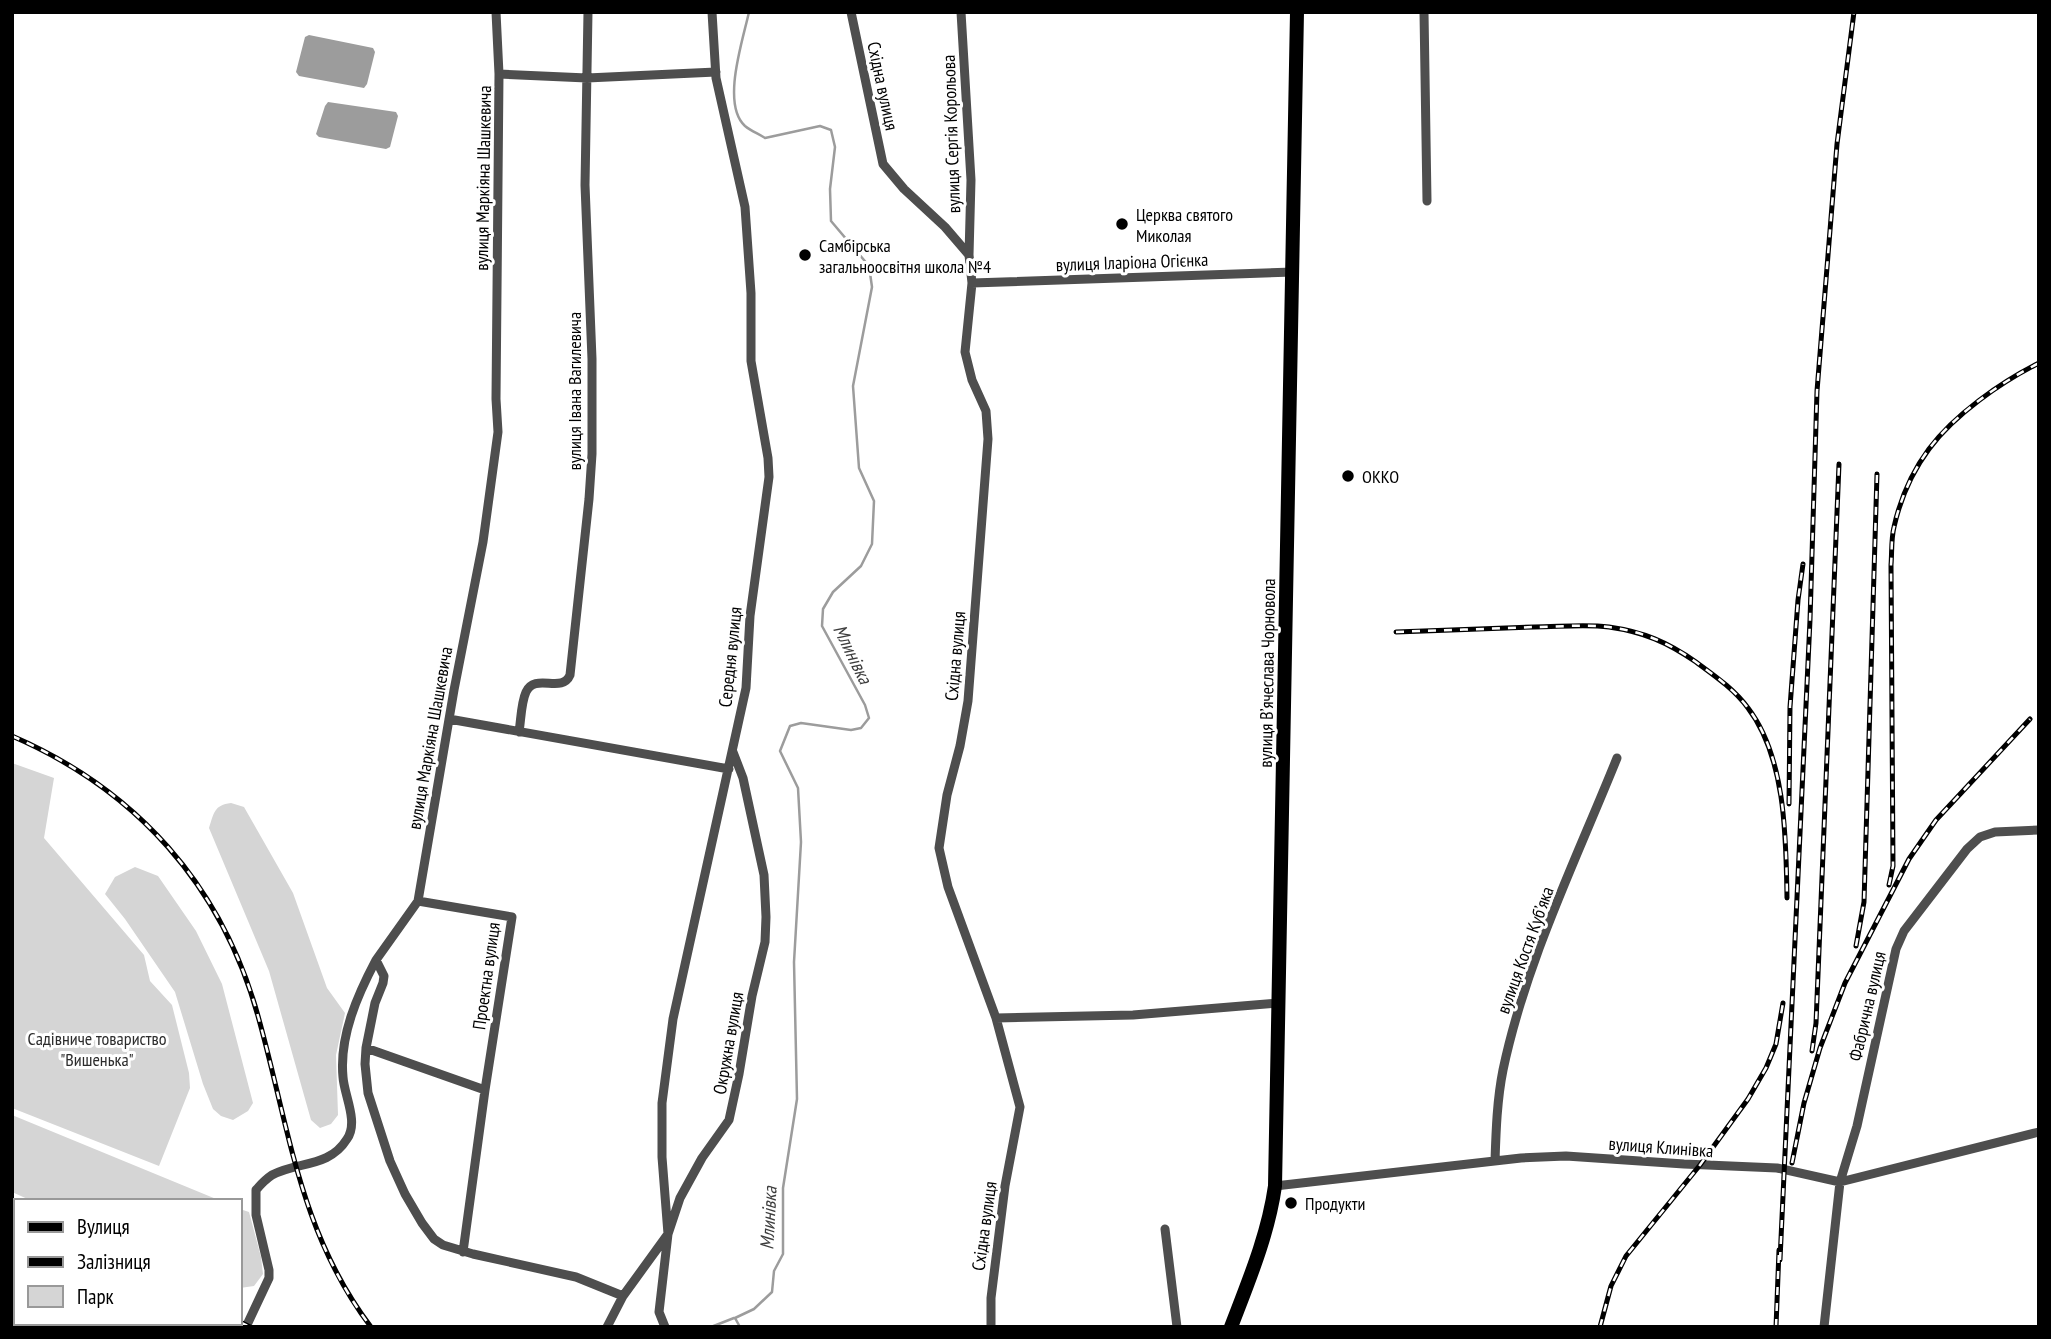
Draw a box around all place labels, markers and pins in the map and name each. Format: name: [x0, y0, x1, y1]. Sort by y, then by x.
place label: Церква святого Миколая: [1136, 203, 1233, 247]
marker: Церква святого Миколая: [1114, 216, 1130, 232]
place label: Самбірська загальноосвітня школа №4: [819, 234, 991, 278]
marker: Самбірська загальноосвітня школа №4: [797, 247, 813, 263]
place label: OKKO: [1362, 465, 1399, 488]
marker: OKKO: [1340, 468, 1356, 484]
place label: Продукти: [1305, 1192, 1365, 1215]
marker: Продукти: [1283, 1195, 1299, 1211]

